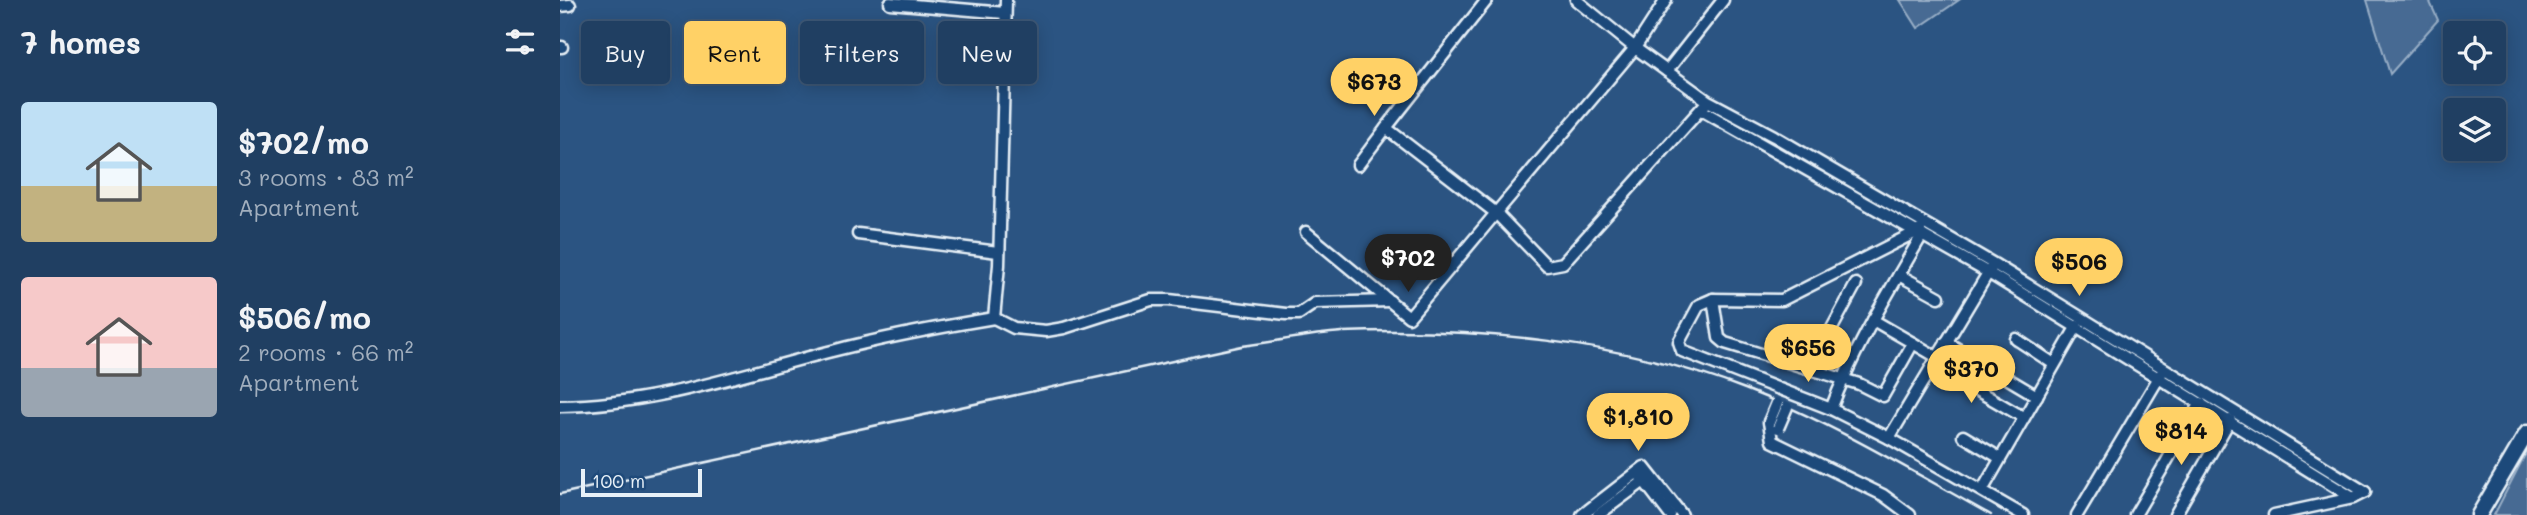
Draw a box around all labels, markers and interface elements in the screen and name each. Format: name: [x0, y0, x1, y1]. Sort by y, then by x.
chip: Buy: [581, 21, 670, 84]
chip: Rent: [684, 21, 786, 84]
chip: Filters: [800, 21, 924, 84]
chip: New: [938, 21, 1037, 84]
map controls: [2443, 21, 2506, 161]
button: locate: [2443, 21, 2506, 84]
text: 7 homes: [21, 22, 141, 62]
icon: filters: [501, 23, 539, 61]
pin: $673: [1333, 58, 1415, 118]
text: $673: [1347, 66, 1401, 96]
button: layers: [2443, 98, 2506, 161]
text: $702/mo: [238, 122, 369, 162]
icon: home: [77, 130, 161, 214]
text: 3 rooms · 83 m²: [238, 162, 414, 192]
text: Apartment: [238, 192, 360, 222]
pin: $702: [1367, 234, 1449, 294]
pin: $506: [2038, 238, 2120, 298]
text: $702: [1381, 242, 1435, 272]
text: $506: [2051, 246, 2107, 276]
text: $506/mo: [238, 297, 371, 337]
icon: home: [77, 305, 161, 389]
pin: $656: [1767, 324, 1849, 384]
text: $656: [1780, 332, 1836, 362]
text: 2 rooms · 66 m²: [238, 337, 413, 367]
pin: $370: [1930, 346, 2012, 405]
text: $370: [1943, 353, 1999, 383]
text: Apartment: [238, 367, 360, 397]
pin: $1,810: [1581, 393, 1695, 453]
text: $1,810: [1603, 401, 1673, 431]
pin: $814: [2140, 407, 2222, 467]
text: $814: [2154, 415, 2208, 445]
scale bar: [581, 466, 702, 498]
text: 100 m: [592, 468, 645, 493]

